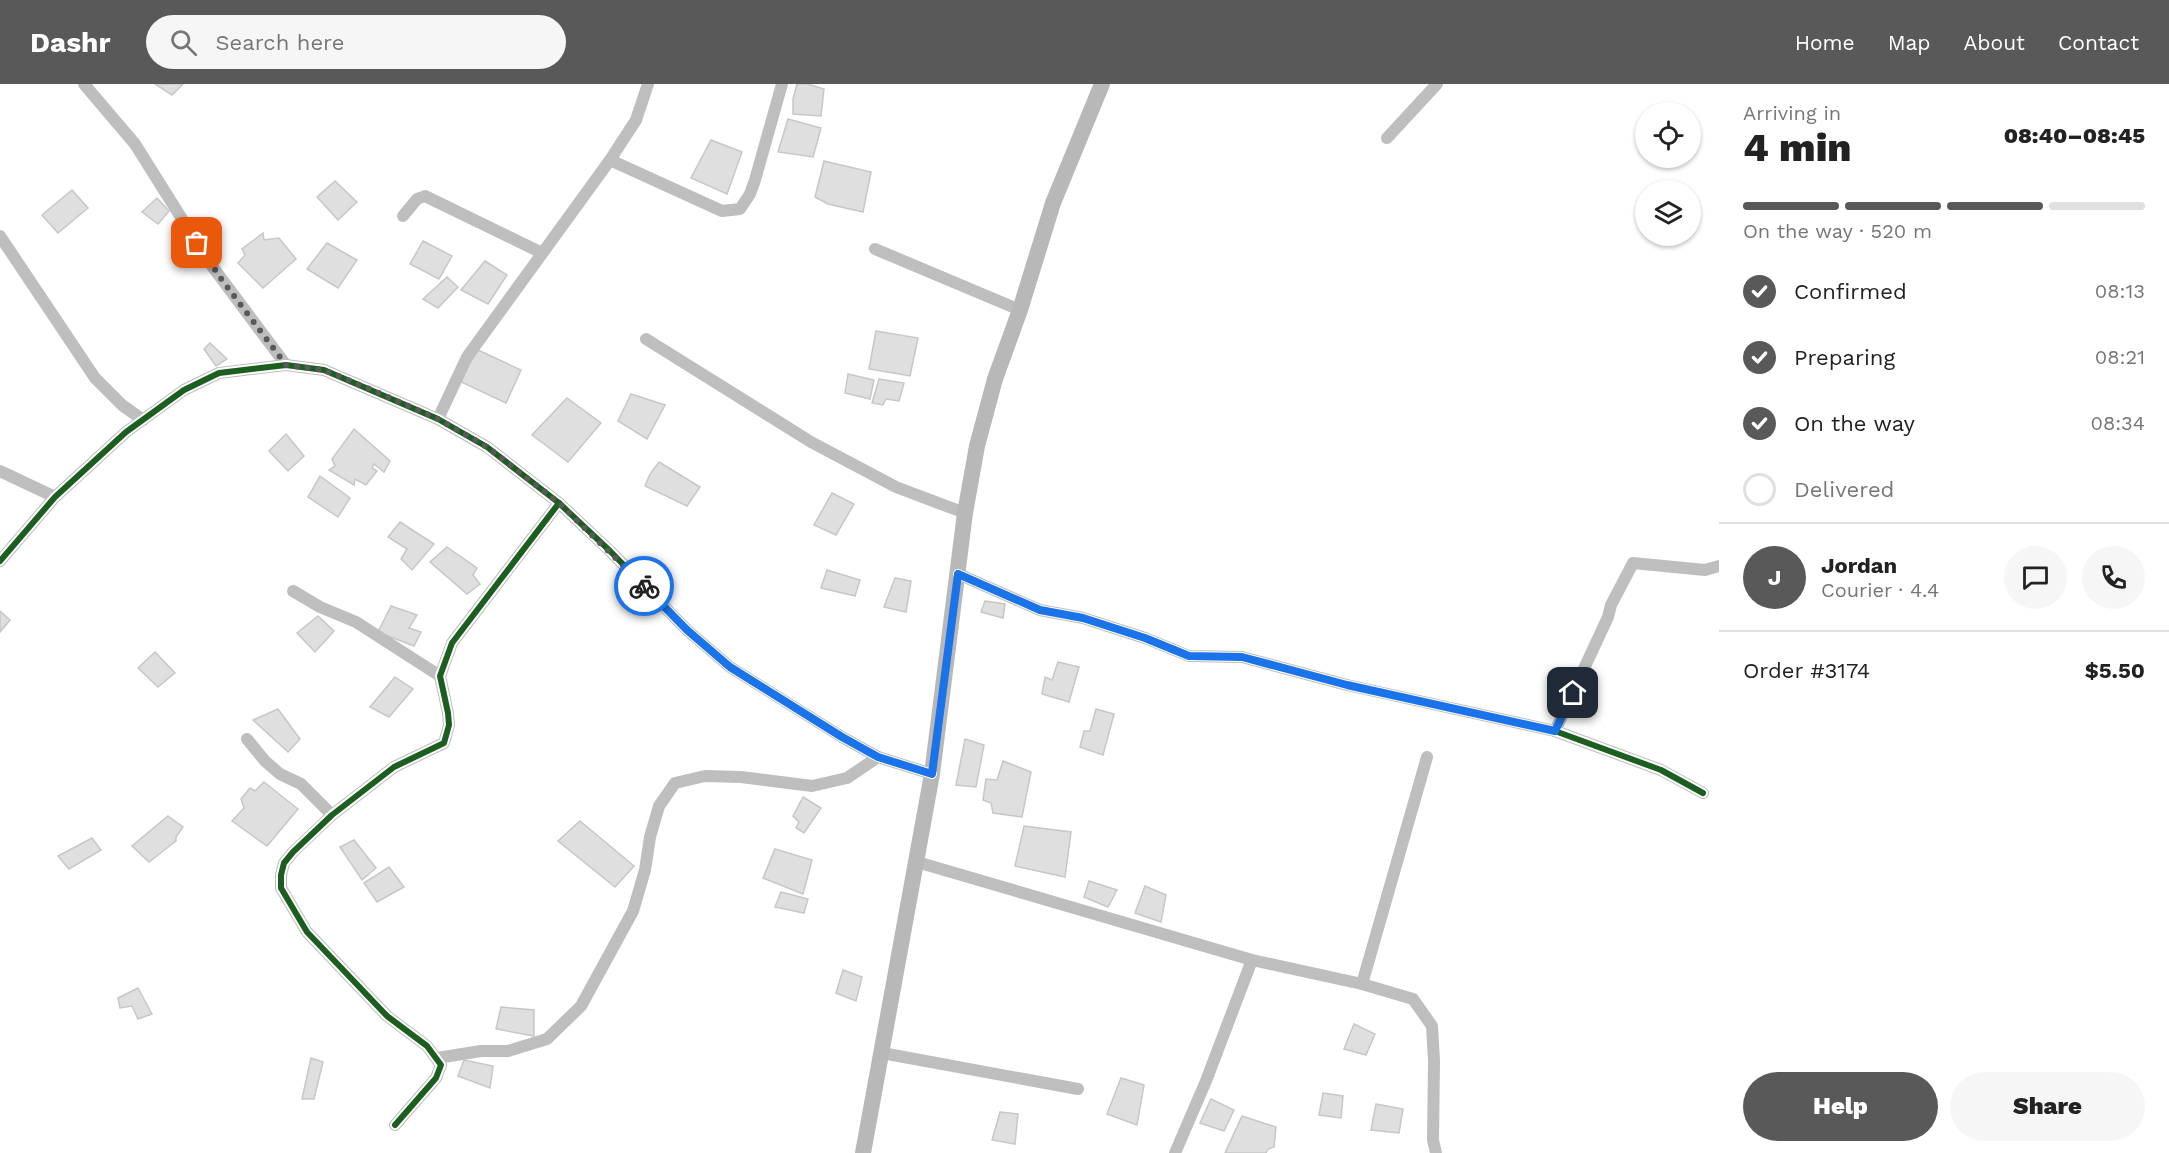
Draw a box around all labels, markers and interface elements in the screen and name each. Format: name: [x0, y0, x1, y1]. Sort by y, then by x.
search box: [146, 15, 566, 69]
text: Dashr: [30, 26, 110, 59]
icon: search: [167, 26, 200, 59]
text: Search here: [215, 30, 344, 55]
text: Home: [1795, 30, 1855, 55]
text: Map: [1888, 30, 1931, 55]
text: About: [1964, 30, 2025, 55]
text: Contact: [2058, 30, 2139, 55]
text: Arriving in: [1743, 101, 1841, 125]
map controls: [1635, 102, 1701, 246]
button: locate: [1635, 102, 1701, 168]
text: 08:40–08:45: [2004, 123, 2145, 148]
text: 4 min: [1743, 125, 1852, 170]
button: layers: [1635, 180, 1701, 246]
pin: [171, 217, 222, 268]
text: On the way · 520 m: [1743, 219, 1932, 243]
icon: bag: [180, 226, 213, 259]
icon: check: [1743, 275, 1776, 308]
text: Confirmed: [1794, 279, 1907, 304]
text: 08:13: [2095, 279, 2145, 303]
icon: check: [1743, 341, 1776, 374]
text: Preparing: [1794, 345, 1895, 370]
text: 08:21: [2095, 345, 2145, 369]
icon: check: [1743, 407, 1776, 440]
text: On the way: [1794, 411, 1915, 436]
text: 08:34: [2090, 411, 2145, 435]
text: Delivered: [1794, 477, 1894, 502]
button: chat: [2004, 546, 2067, 609]
button: phone: [2082, 546, 2145, 609]
text: Jordan: [1821, 553, 1897, 578]
courier: [614, 556, 674, 616]
text: J: [1768, 565, 1781, 590]
icon: bike: [628, 570, 661, 603]
text: Courier · 4.4: [1821, 578, 1939, 602]
text: Order #3174: [1743, 658, 1870, 683]
text: $5.50: [2085, 658, 2145, 683]
pin: [1547, 667, 1598, 718]
icon: home: [1556, 676, 1589, 709]
button: Help: [1743, 1072, 1938, 1141]
button: Share: [1950, 1072, 2145, 1141]

